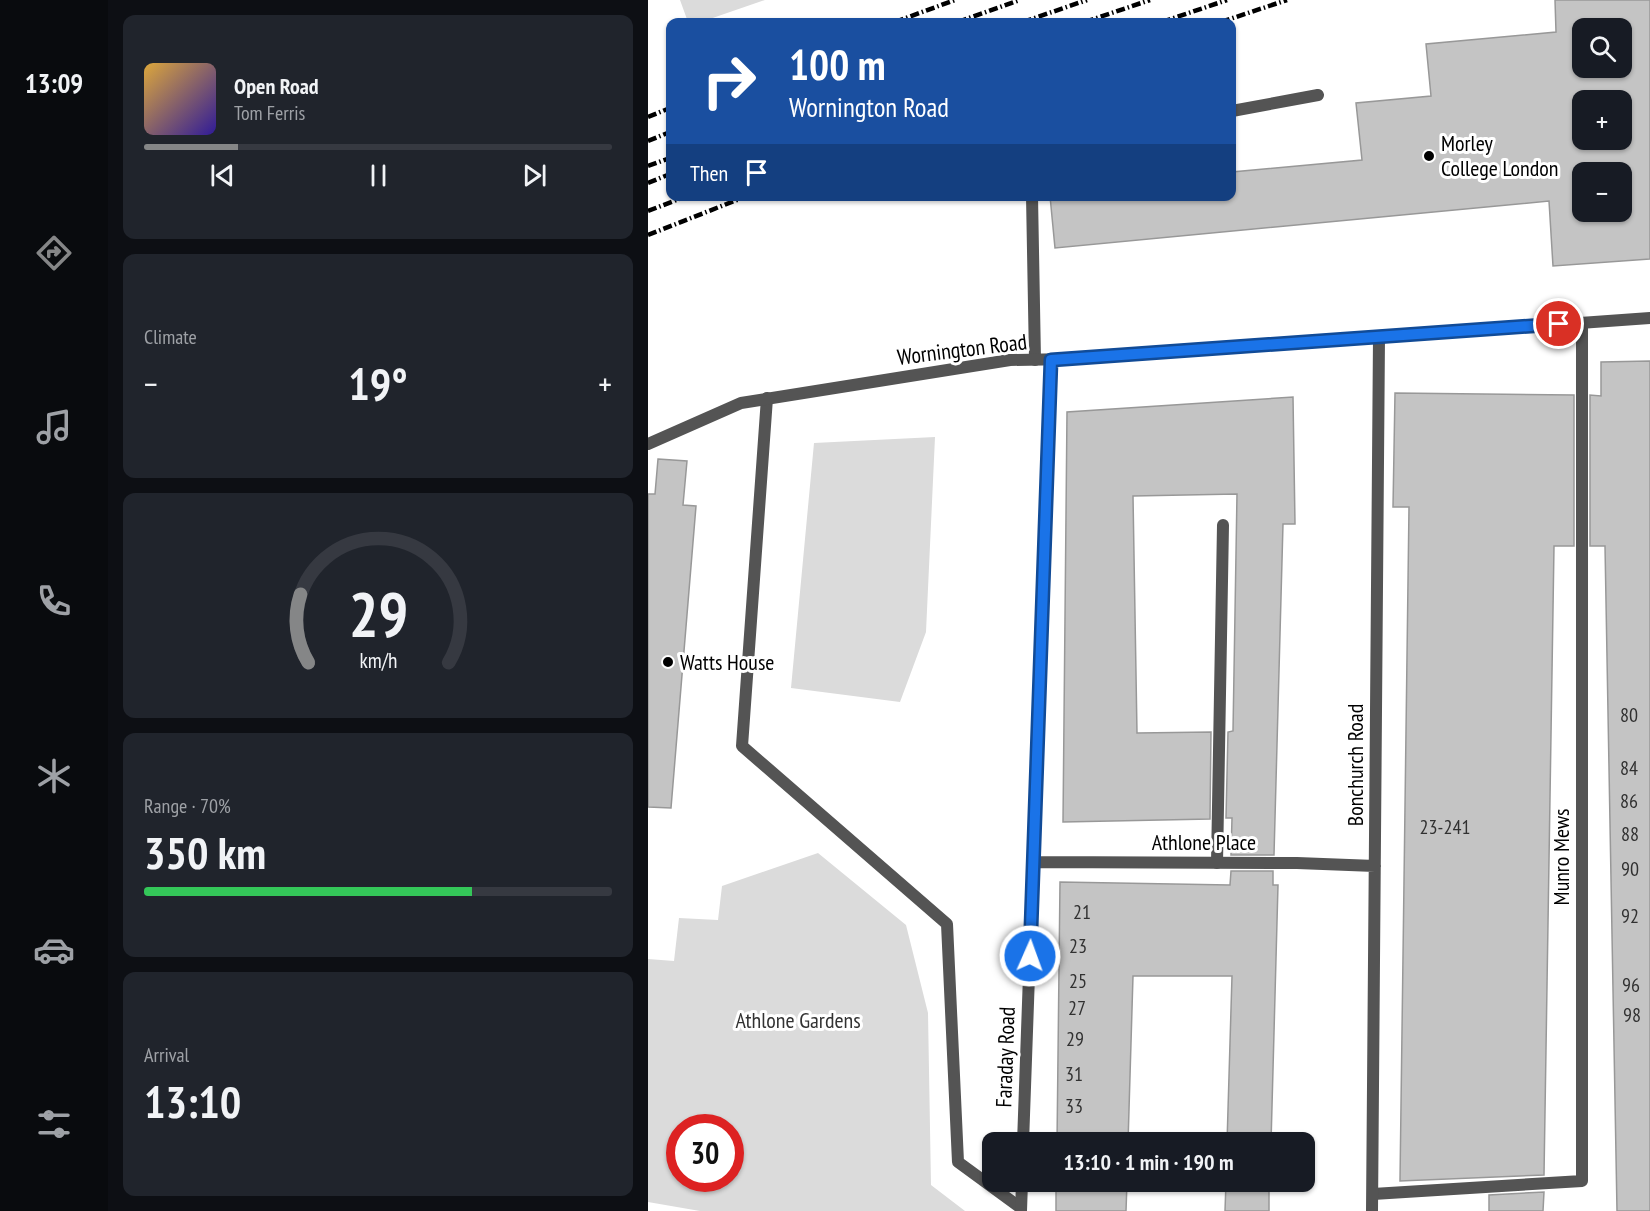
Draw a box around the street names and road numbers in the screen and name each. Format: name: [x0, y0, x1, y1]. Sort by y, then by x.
street label: Wornington Road: [896, 327, 1028, 371]
street label: Bonchurch Road: [1341, 704, 1369, 826]
street label: Munro Mews: [1547, 809, 1575, 905]
street label: Athlone Place: [1152, 828, 1256, 856]
street label: Faraday Road: [989, 1006, 1021, 1108]

